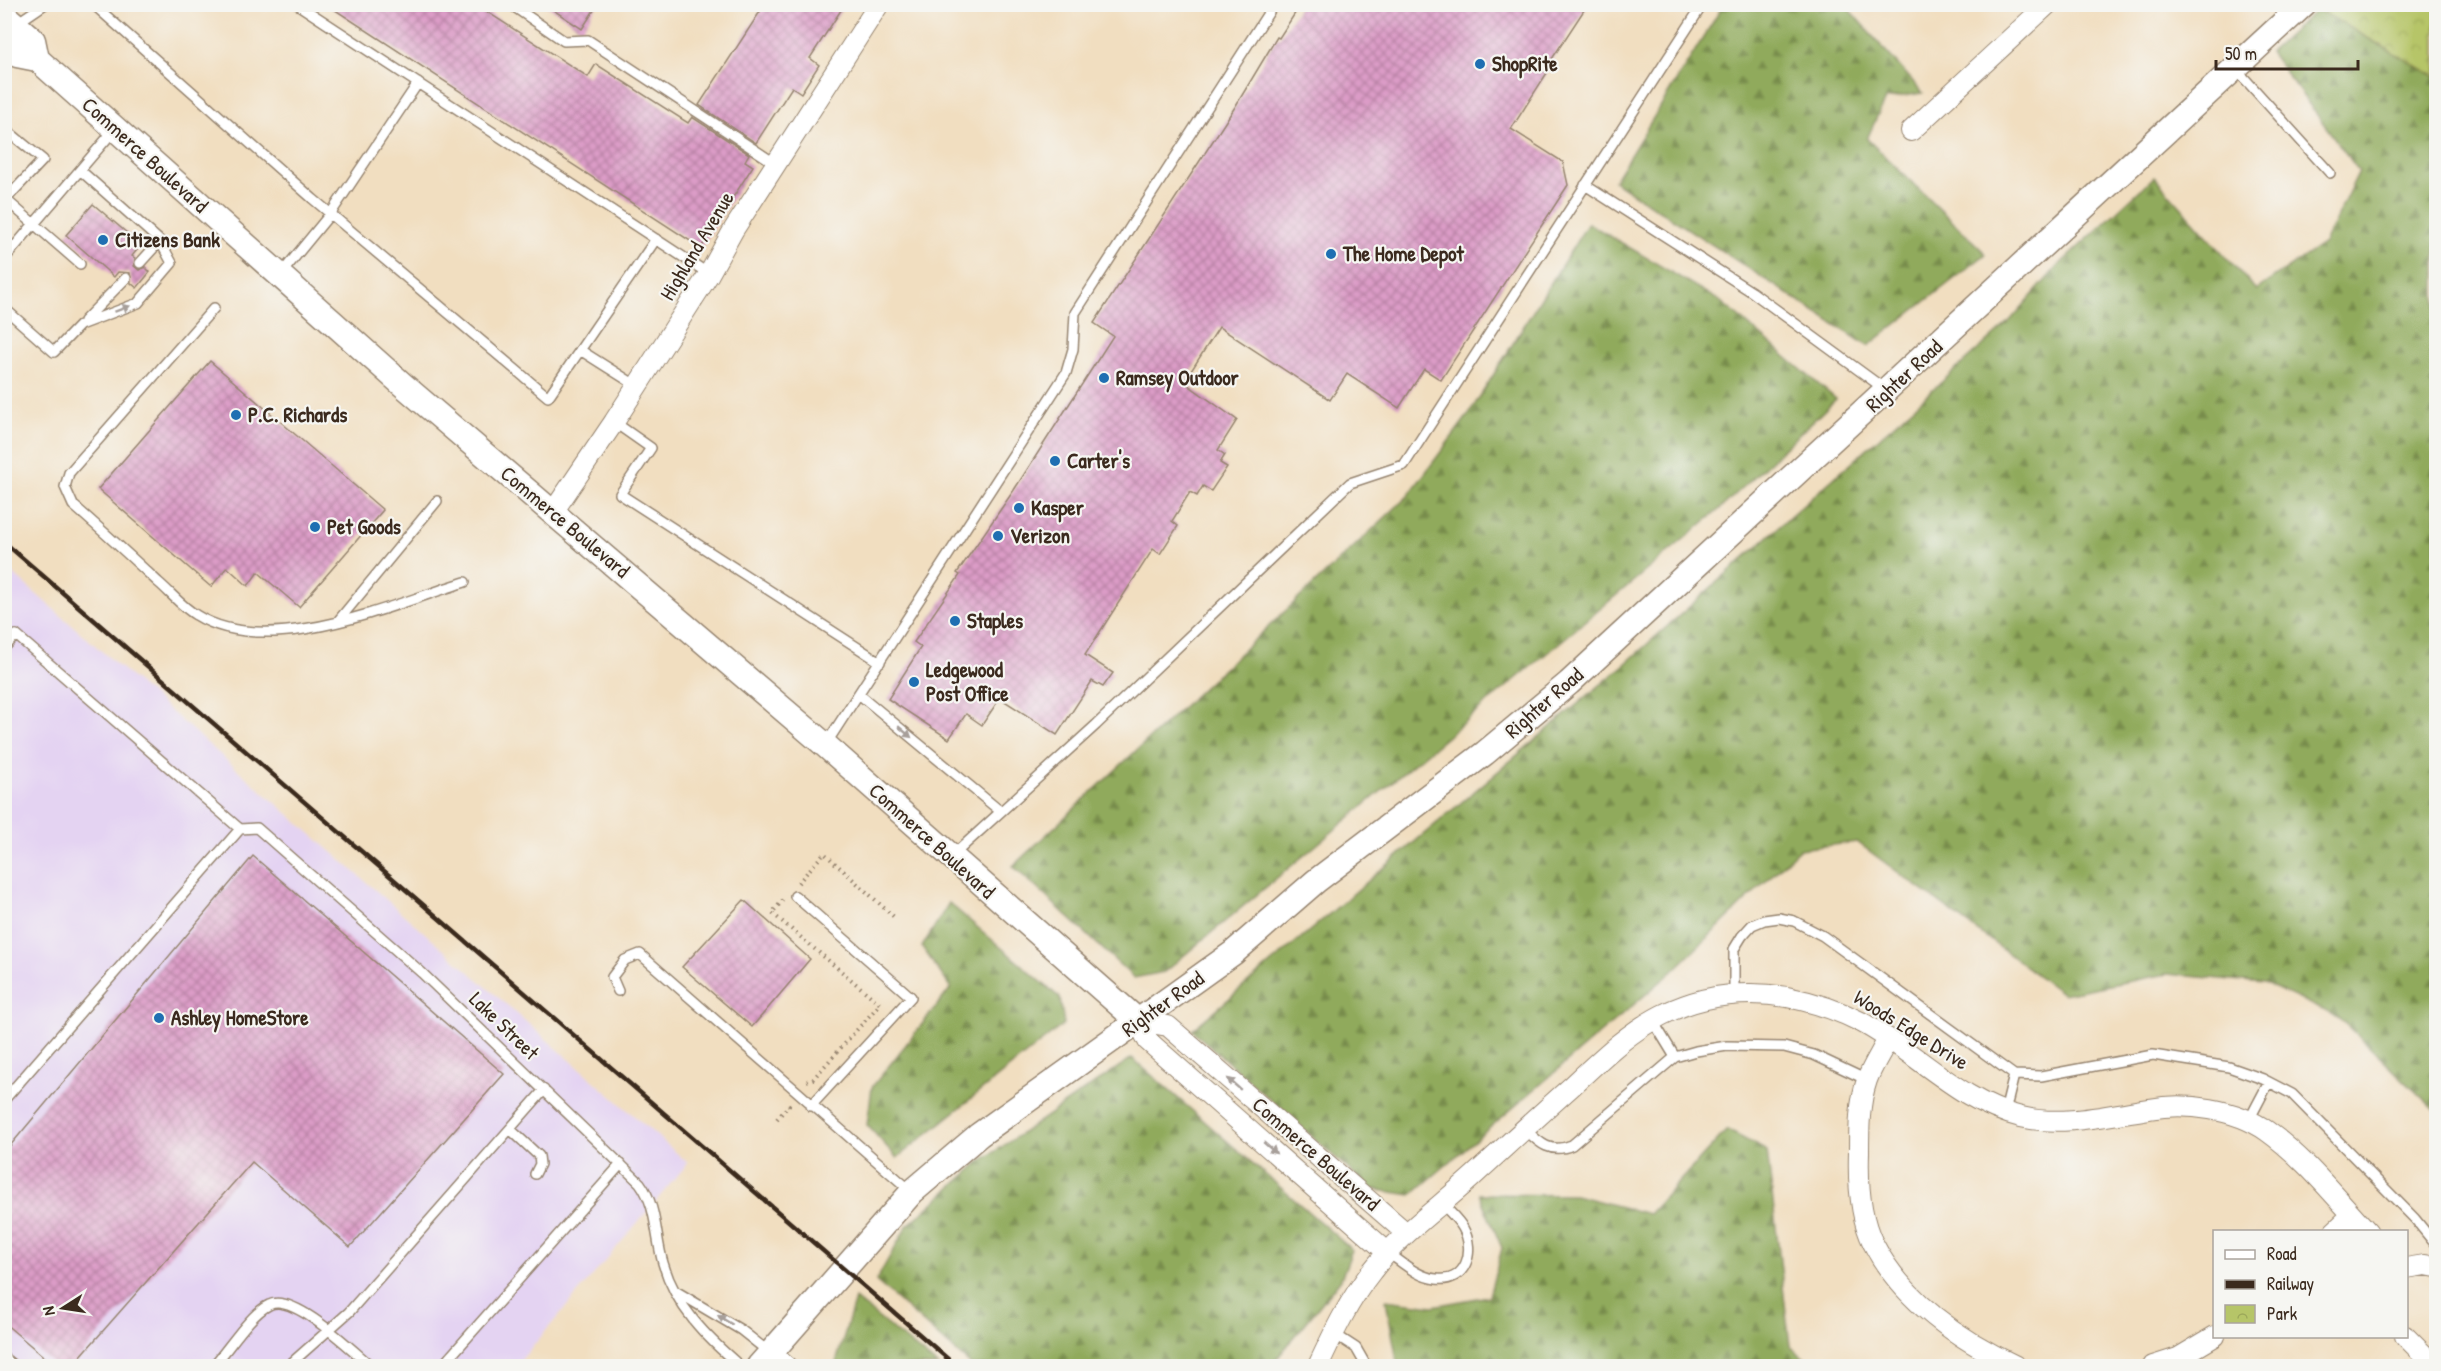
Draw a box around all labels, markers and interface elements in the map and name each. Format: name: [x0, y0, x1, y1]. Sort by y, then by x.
scale bar: [2216, 33, 2358, 71]
text: 50 m: [2225, 41, 2257, 66]
place label: ShopRite: [1492, 49, 1558, 79]
marker: ShopRite: [1473, 57, 1487, 71]
street label: Commerce Boulevard: [76, 90, 215, 219]
street label: Highland Avenue: [653, 186, 740, 306]
place label: Citizens Bank: [115, 225, 220, 254]
marker: Citizens Bank: [96, 233, 110, 247]
place label: The Home Depot: [1342, 239, 1464, 269]
marker: The Home Depot: [1324, 247, 1338, 261]
one-way arrow: [113, 304, 131, 313]
street label: Righter Road: [1859, 333, 1948, 419]
place label: Ramsey Outdoor: [1116, 363, 1240, 393]
marker: Ramsey Outdoor: [1097, 371, 1111, 385]
place label: P.C. Richards: [248, 400, 347, 429]
marker: P.C. Richards: [229, 408, 243, 422]
place label: Carter's: [1067, 446, 1130, 475]
marker: Carter's: [1048, 454, 1062, 468]
street label: Commerce Boulevard: [494, 459, 636, 584]
place label: Kasper: [1031, 493, 1085, 523]
marker: Kasper: [1012, 501, 1026, 515]
place label: Pet Goods: [327, 512, 401, 541]
marker: Pet Goods: [308, 520, 322, 534]
place label: Verizon: [1010, 521, 1070, 550]
marker: Verizon: [991, 529, 1005, 543]
place label: Staples: [967, 606, 1023, 636]
marker: Staples: [948, 614, 962, 628]
place label: Ledgewood Post Office: [926, 655, 1009, 708]
street label: Righter Road: [1498, 660, 1589, 745]
marker: Ledgewood Post Office: [907, 675, 921, 689]
one-way arrow: [897, 725, 912, 738]
street label: Commerce Boulevard: [863, 776, 1002, 905]
street label: Righter Road: [1116, 964, 1210, 1043]
street label: Woods Edge Drive: [1848, 983, 1974, 1076]
street label: Lake Street: [463, 985, 546, 1067]
place label: Ashley HomeStore: [171, 1003, 309, 1033]
marker: Ashley HomeStore: [152, 1011, 166, 1025]
one-way arrow: [1226, 1077, 1242, 1090]
street label: Commerce Boulevard: [1246, 1090, 1386, 1217]
one-way arrow: [1262, 1141, 1277, 1154]
legend: [2213, 1230, 2408, 1338]
text: Road: [2267, 1241, 2297, 1266]
text: Railway: [2267, 1271, 2314, 1296]
north arrow: [33, 1278, 93, 1338]
text: Park: [2267, 1301, 2298, 1326]
text: N: [37, 1304, 60, 1318]
one-way arrow: [717, 1314, 733, 1325]

